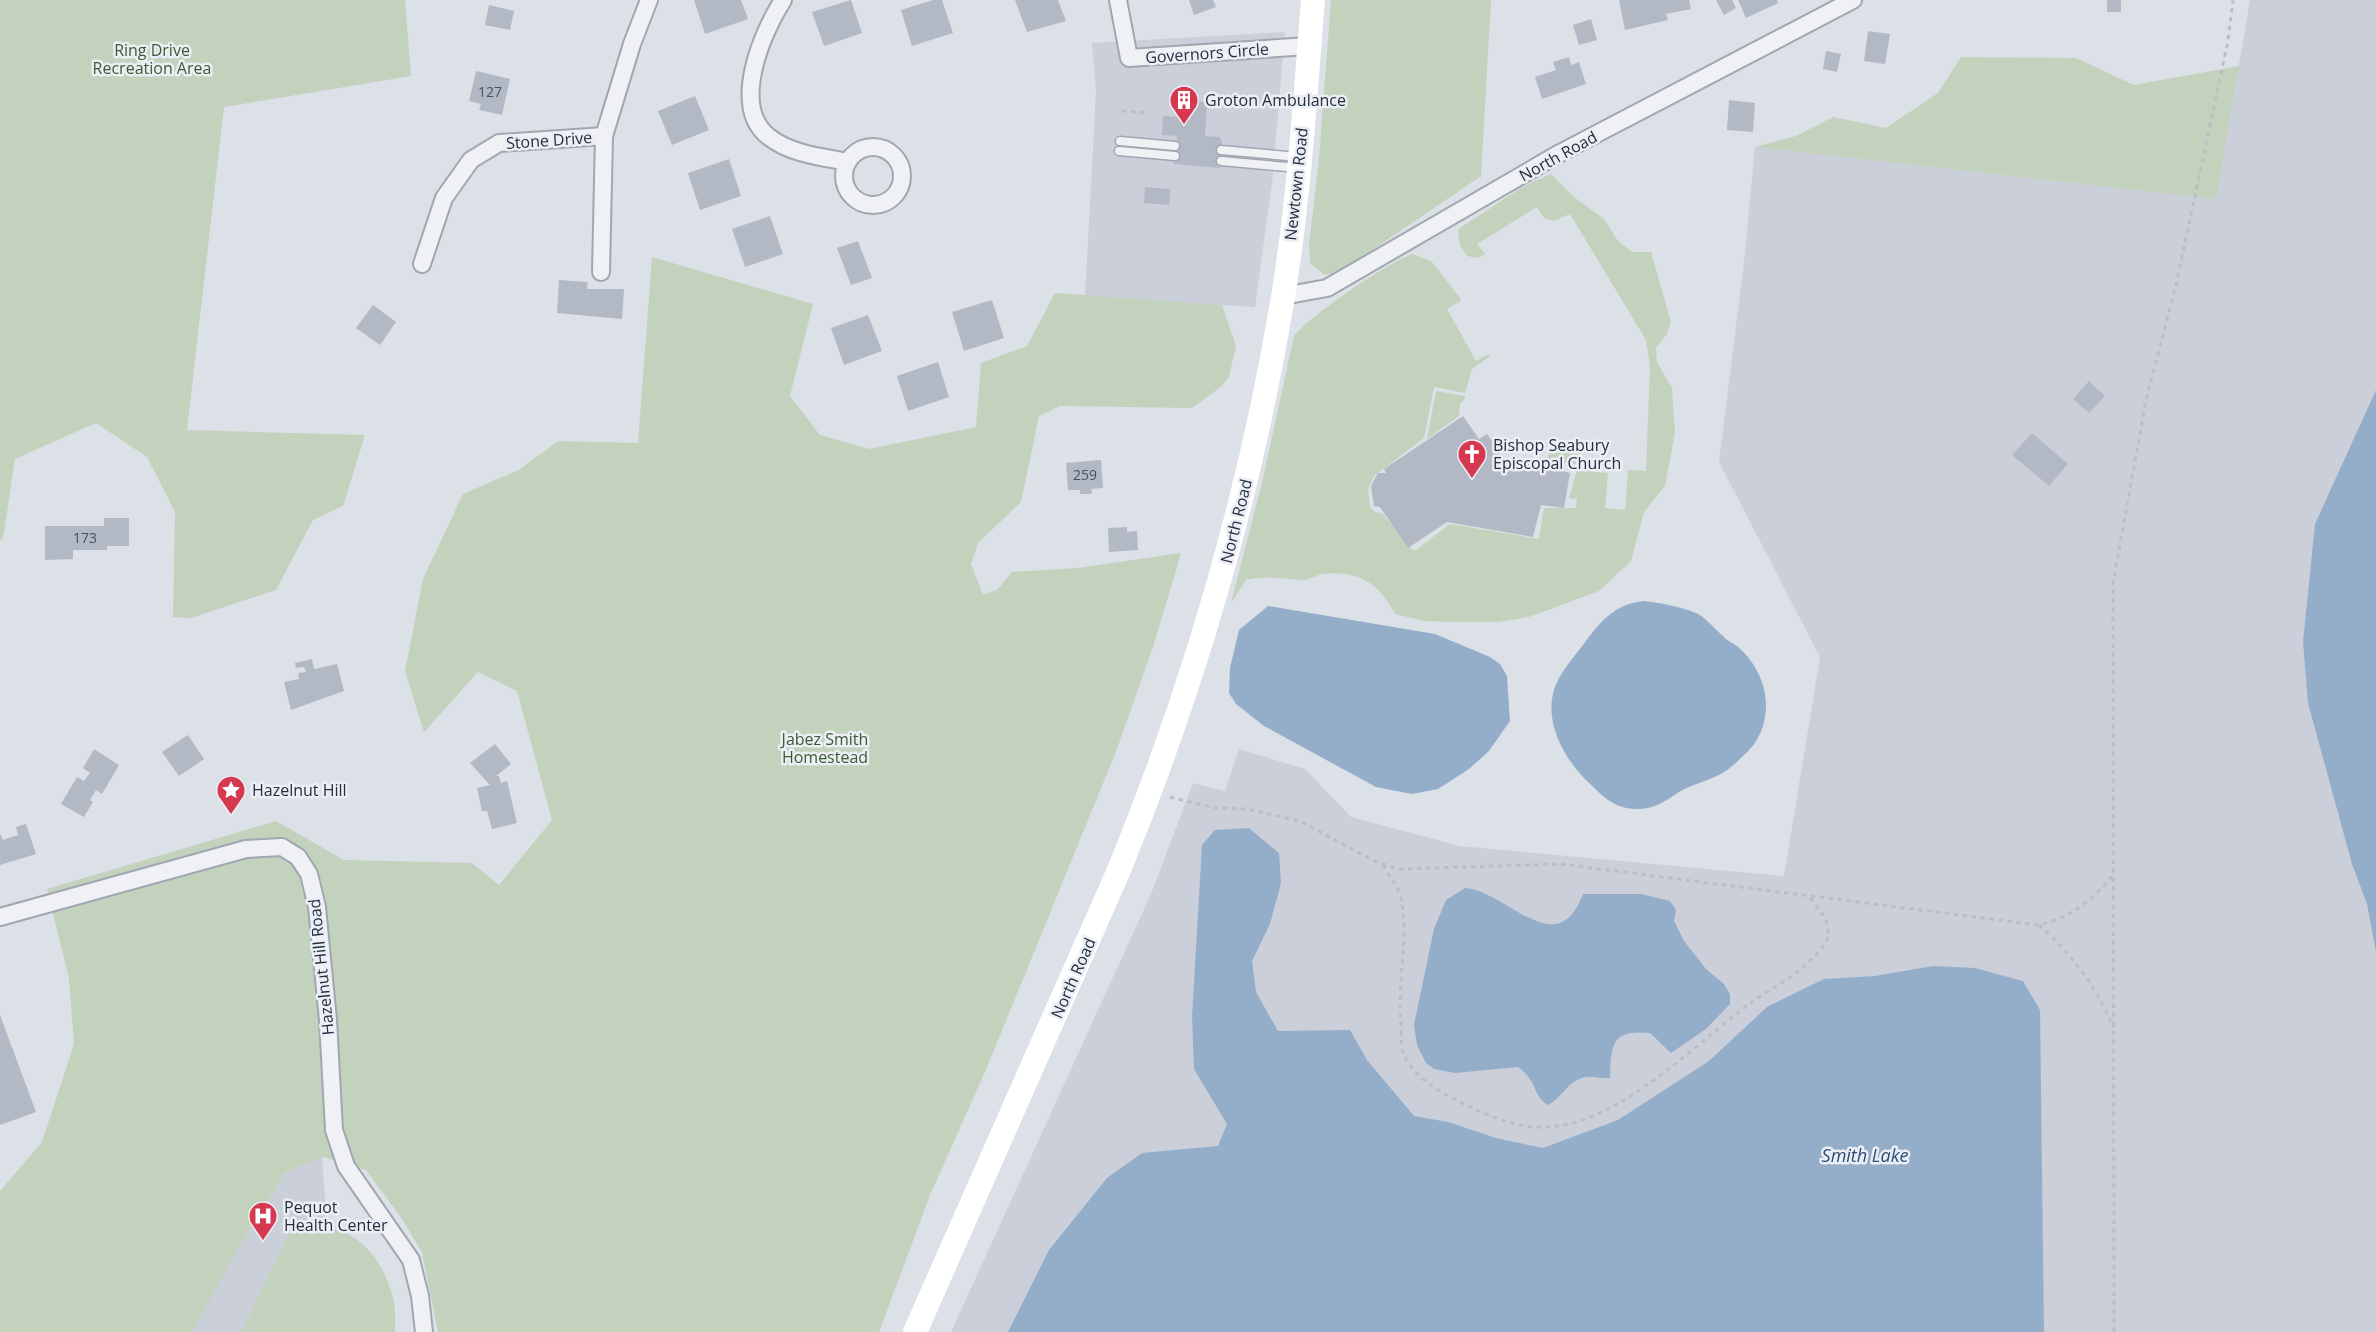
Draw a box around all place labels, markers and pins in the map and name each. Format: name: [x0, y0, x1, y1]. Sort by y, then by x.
building icon: Groton Ambulance: [1168, 84, 1200, 126]
place label: Groton Ambulance: [1205, 89, 1346, 111]
place label: Bishop Seabury Episcopal Church: [1493, 434, 1621, 474]
church icon: Bishop Seabury Episcopal Church: [1456, 438, 1488, 480]
place icon: Hazelnut Hill: [215, 774, 247, 816]
place label: Hazelnut Hill: [252, 779, 347, 801]
place label: Pequot Health Center: [284, 1196, 388, 1236]
hospital icon: Pequot Health Center: [247, 1200, 279, 1242]

